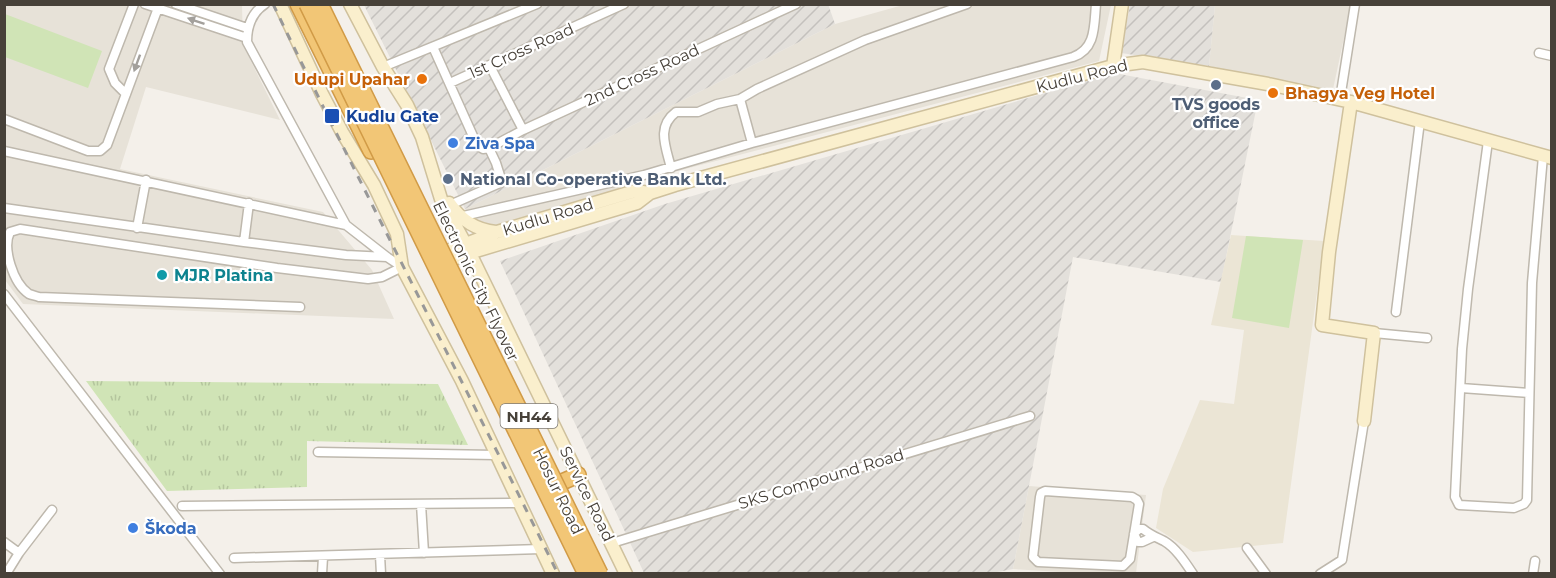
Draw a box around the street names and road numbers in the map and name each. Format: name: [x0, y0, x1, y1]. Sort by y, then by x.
street label: 1st Cross Road: [465, 19, 577, 83]
street label: 2nd Cross Road: [582, 40, 702, 110]
street label: Kudlu Road: [1034, 55, 1130, 97]
street label: Kudlu Road: [500, 194, 596, 240]
street label: Electronic City Flyover: [429, 198, 523, 364]
road number: NH44: [500, 404, 558, 428]
street label: Service Road: [556, 443, 618, 545]
street label: Hosur Road: [529, 445, 587, 537]
street label: SKS Compound Road: [736, 445, 906, 513]

